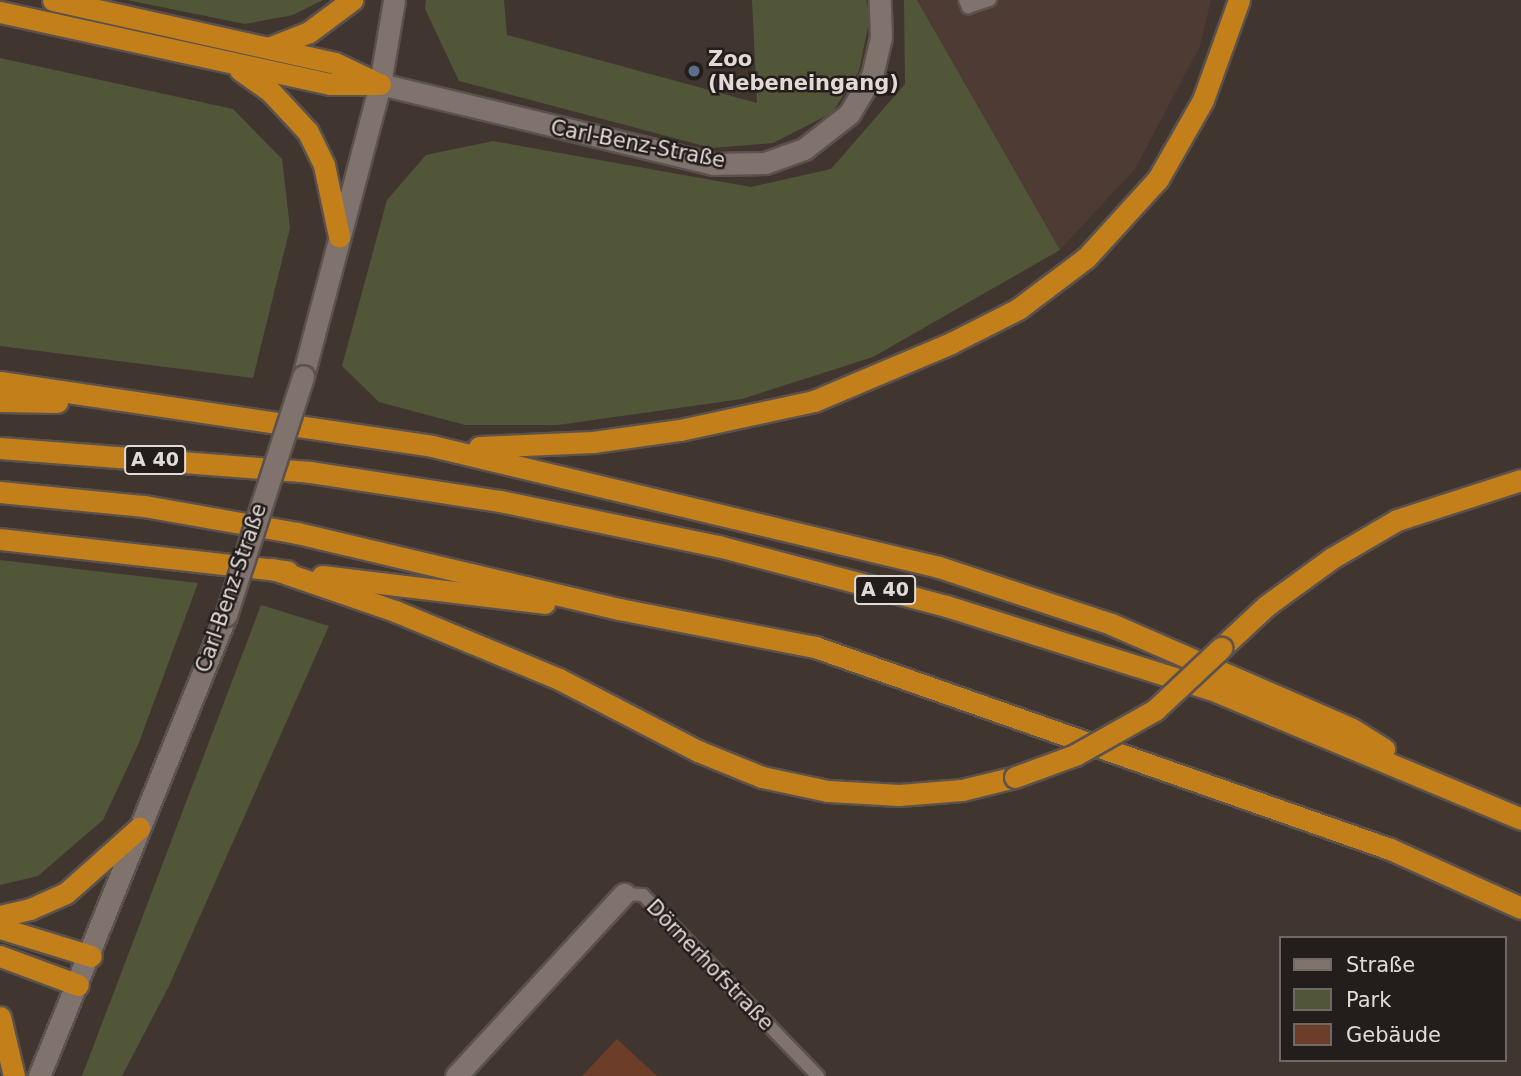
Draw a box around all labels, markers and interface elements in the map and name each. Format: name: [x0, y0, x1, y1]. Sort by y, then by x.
place label: Zoo (Nebeneingang): [708, 46, 899, 96]
marker: Zoo (Nebeneingang): [686, 63, 702, 79]
street label: Carl-Benz-Straße: [549, 115, 727, 173]
road number: A 40: [124, 444, 186, 475]
street label: Carl-Benz-Straße: [190, 500, 272, 676]
road number: A 40: [854, 575, 917, 606]
street label: Dörnerhofstraße: [641, 894, 779, 1036]
legend: [1280, 936, 1507, 1062]
text: Straße: [1346, 953, 1415, 977]
text: Park: [1346, 988, 1391, 1012]
text: Gebäude: [1346, 1023, 1441, 1047]

